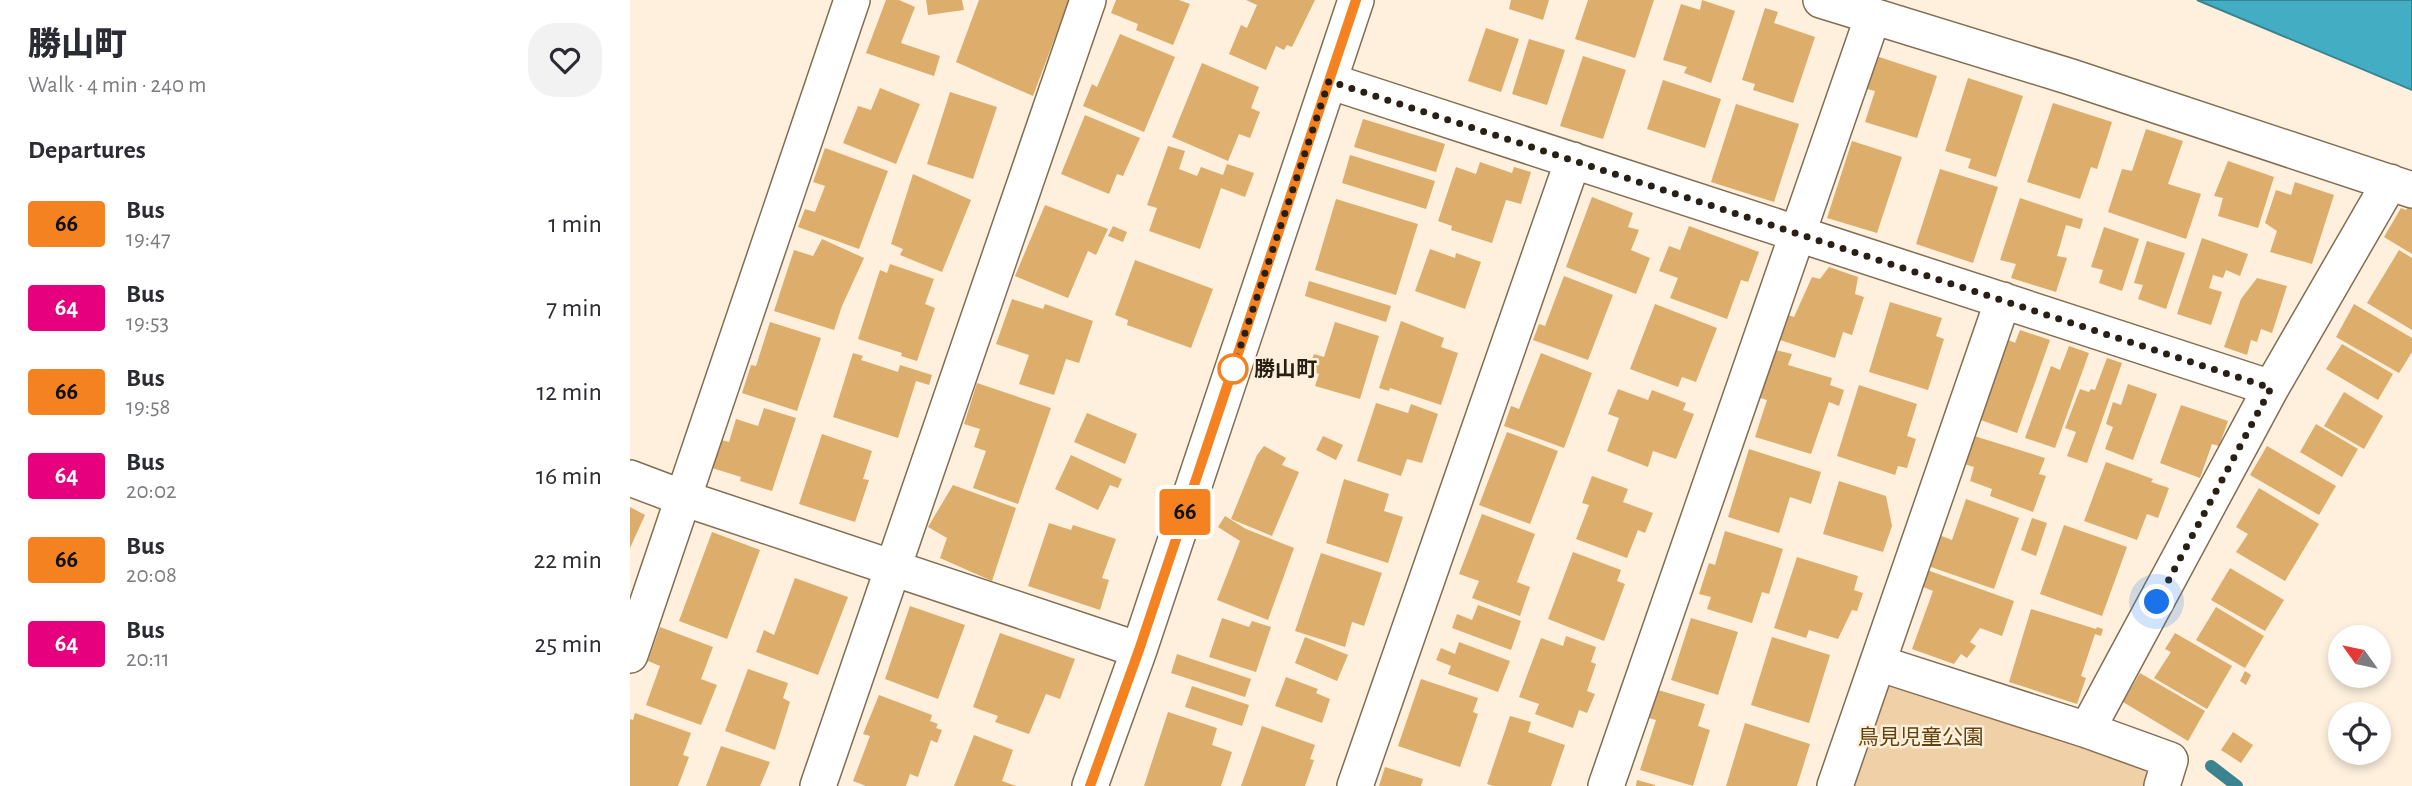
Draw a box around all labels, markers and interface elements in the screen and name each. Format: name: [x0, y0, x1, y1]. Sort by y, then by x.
button: heart: [528, 23, 602, 97]
text: 勝山町: [28, 29, 127, 62]
text: Walk · 4 min · 240 m: [28, 74, 206, 97]
text: Departures: [28, 137, 146, 163]
text: Bus: [126, 197, 165, 223]
text: 1 min: [548, 211, 602, 237]
text: 66: [55, 212, 78, 236]
text: 19:47: [126, 228, 171, 251]
text: Bus: [126, 281, 165, 307]
text: 7 min: [546, 295, 602, 321]
text: 64: [55, 296, 78, 320]
text: 19:53: [126, 312, 169, 335]
marker: 勝山町: [1218, 354, 1248, 384]
place label: 勝山町: [1254, 358, 1317, 380]
text: Bus: [126, 365, 165, 391]
text: 12 min: [536, 379, 602, 405]
text: 66: [55, 380, 78, 404]
text: 19:58: [126, 396, 171, 419]
text: Bus: [126, 449, 165, 475]
text: 16 min: [536, 463, 602, 489]
text: 64: [55, 464, 78, 488]
text: 20:02: [126, 480, 177, 503]
line badge: 66: [1154, 489, 1216, 535]
text: 66: [1173, 500, 1197, 524]
text: Bus: [126, 533, 165, 559]
text: 22 min: [534, 547, 602, 573]
text: 66: [55, 548, 78, 572]
text: 20:08: [126, 564, 177, 587]
your location: [2139, 584, 2174, 619]
text: Bus: [126, 617, 165, 643]
north arrow: [2328, 625, 2390, 688]
map controls: [2328, 625, 2391, 765]
text: 25 min: [535, 631, 602, 657]
text: 64: [55, 632, 78, 656]
text: 20:11: [126, 648, 170, 671]
button: locate: [2328, 702, 2391, 765]
park label: 鳥見児童公園: [1858, 726, 1984, 748]

